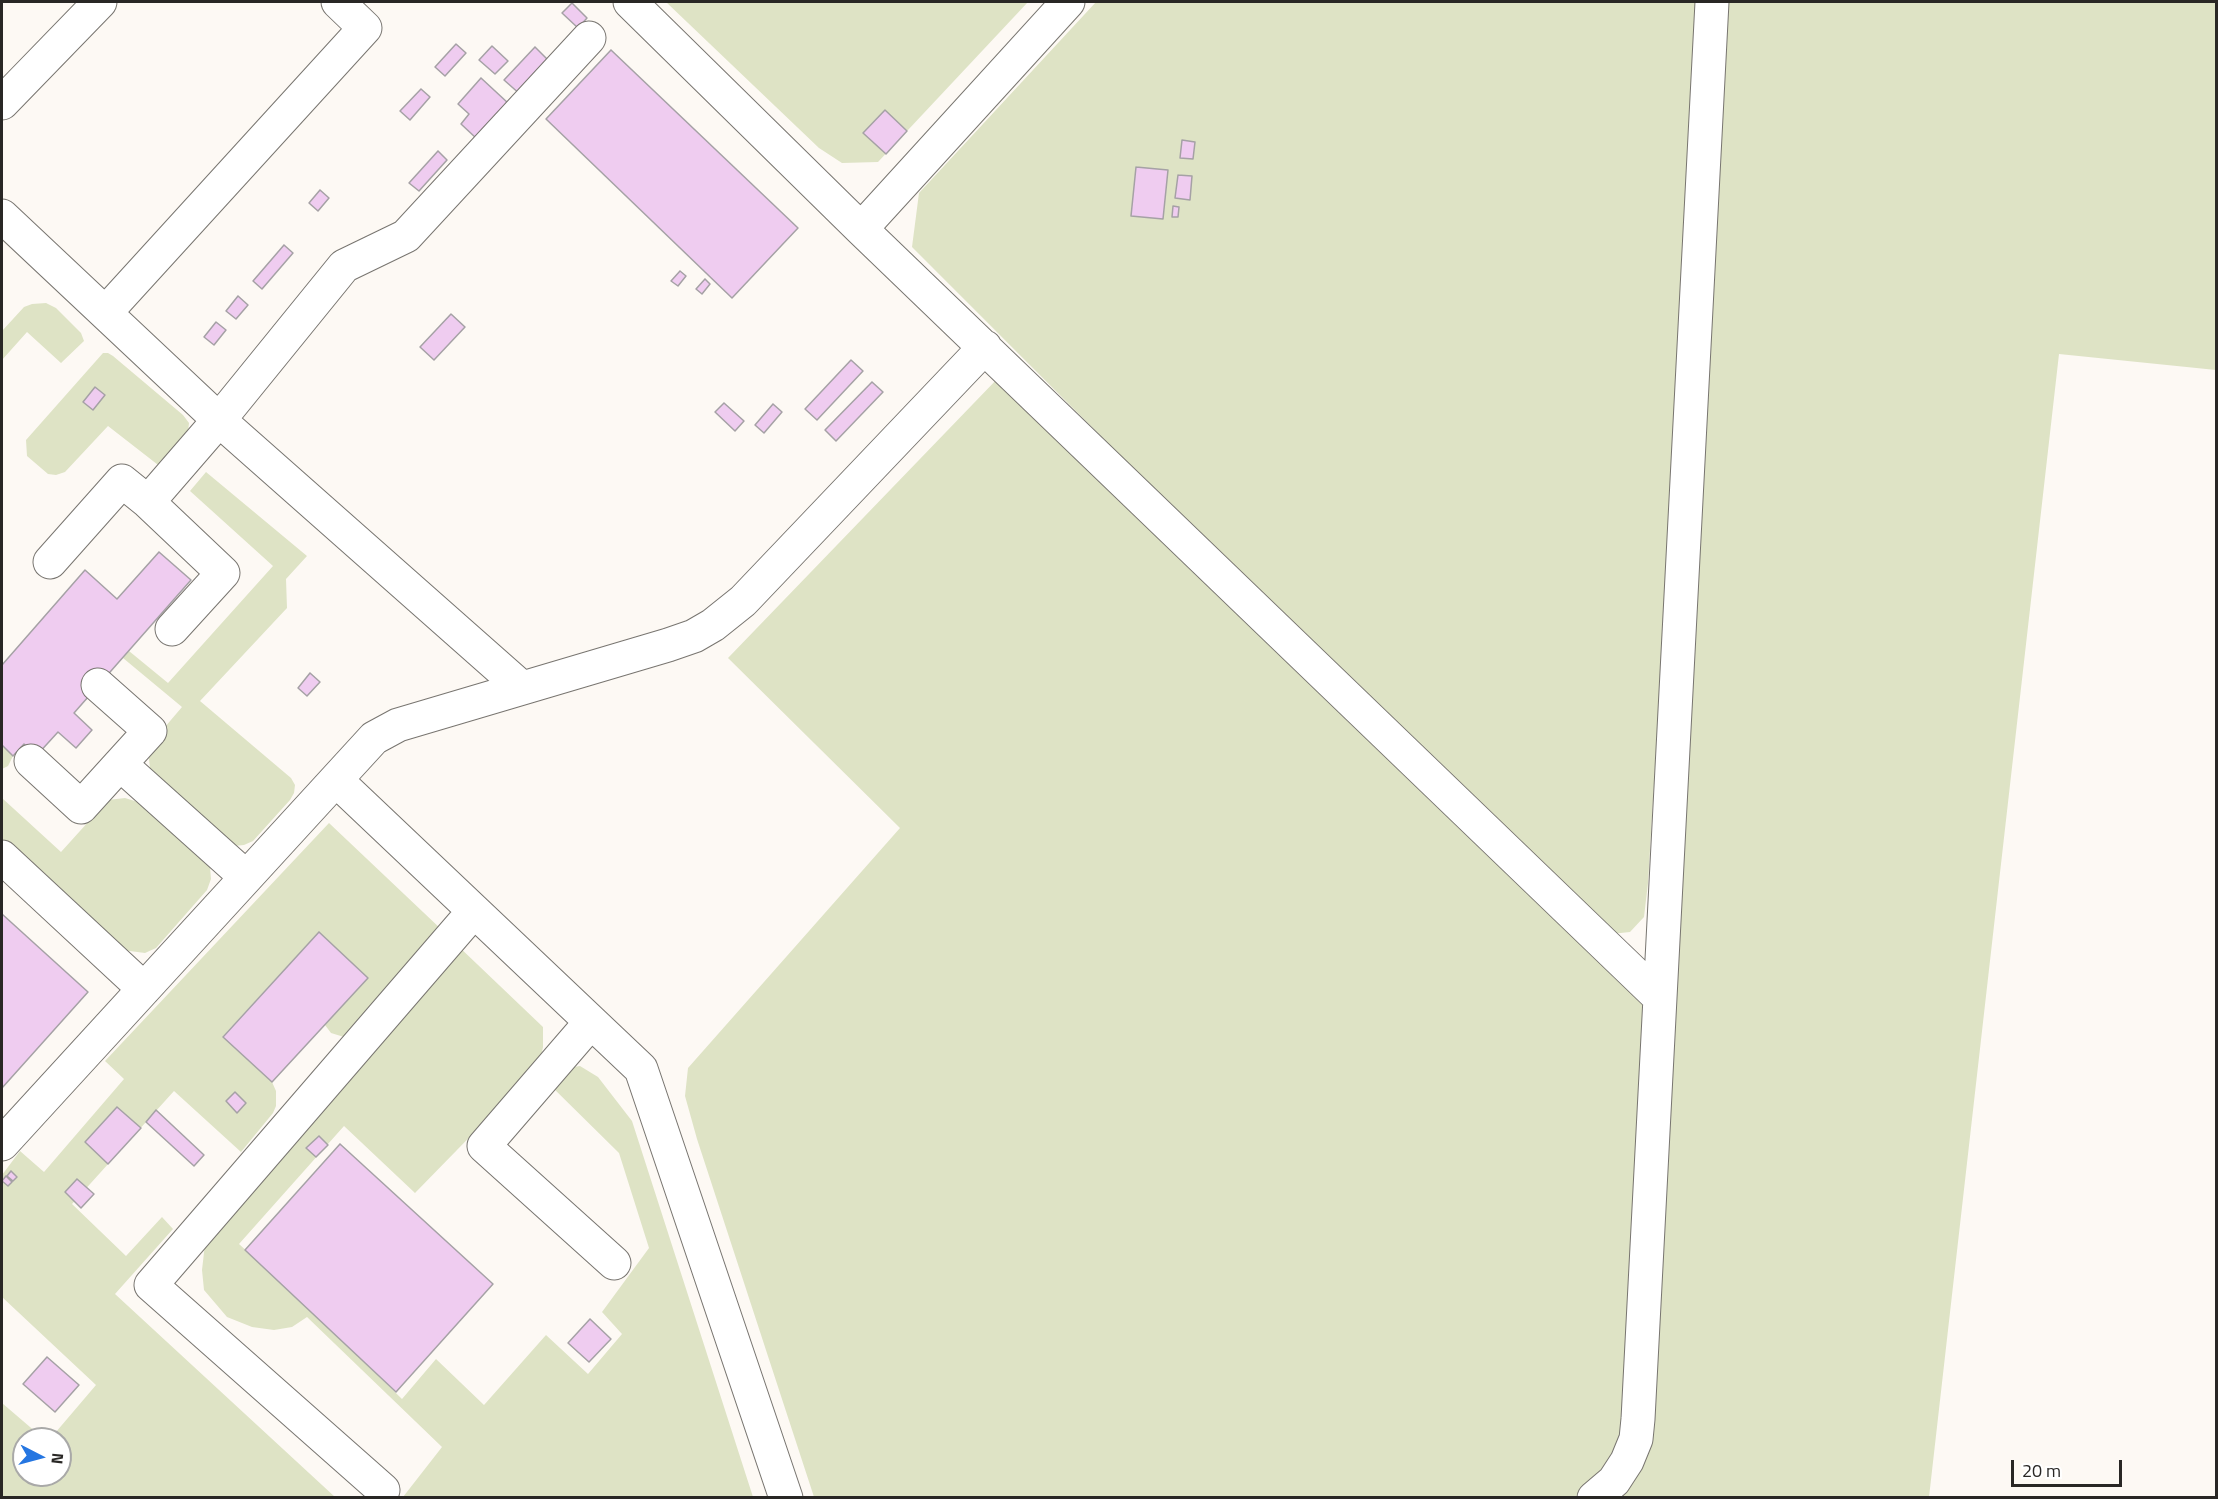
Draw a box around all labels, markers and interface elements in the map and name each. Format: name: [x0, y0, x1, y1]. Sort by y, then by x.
north arrow: [12, 1427, 72, 1487]
scale bar: [2014, 1448, 2125, 1486]
text: N: [45, 1452, 70, 1465]
text: 20 m: [2022, 1457, 2061, 1484]

